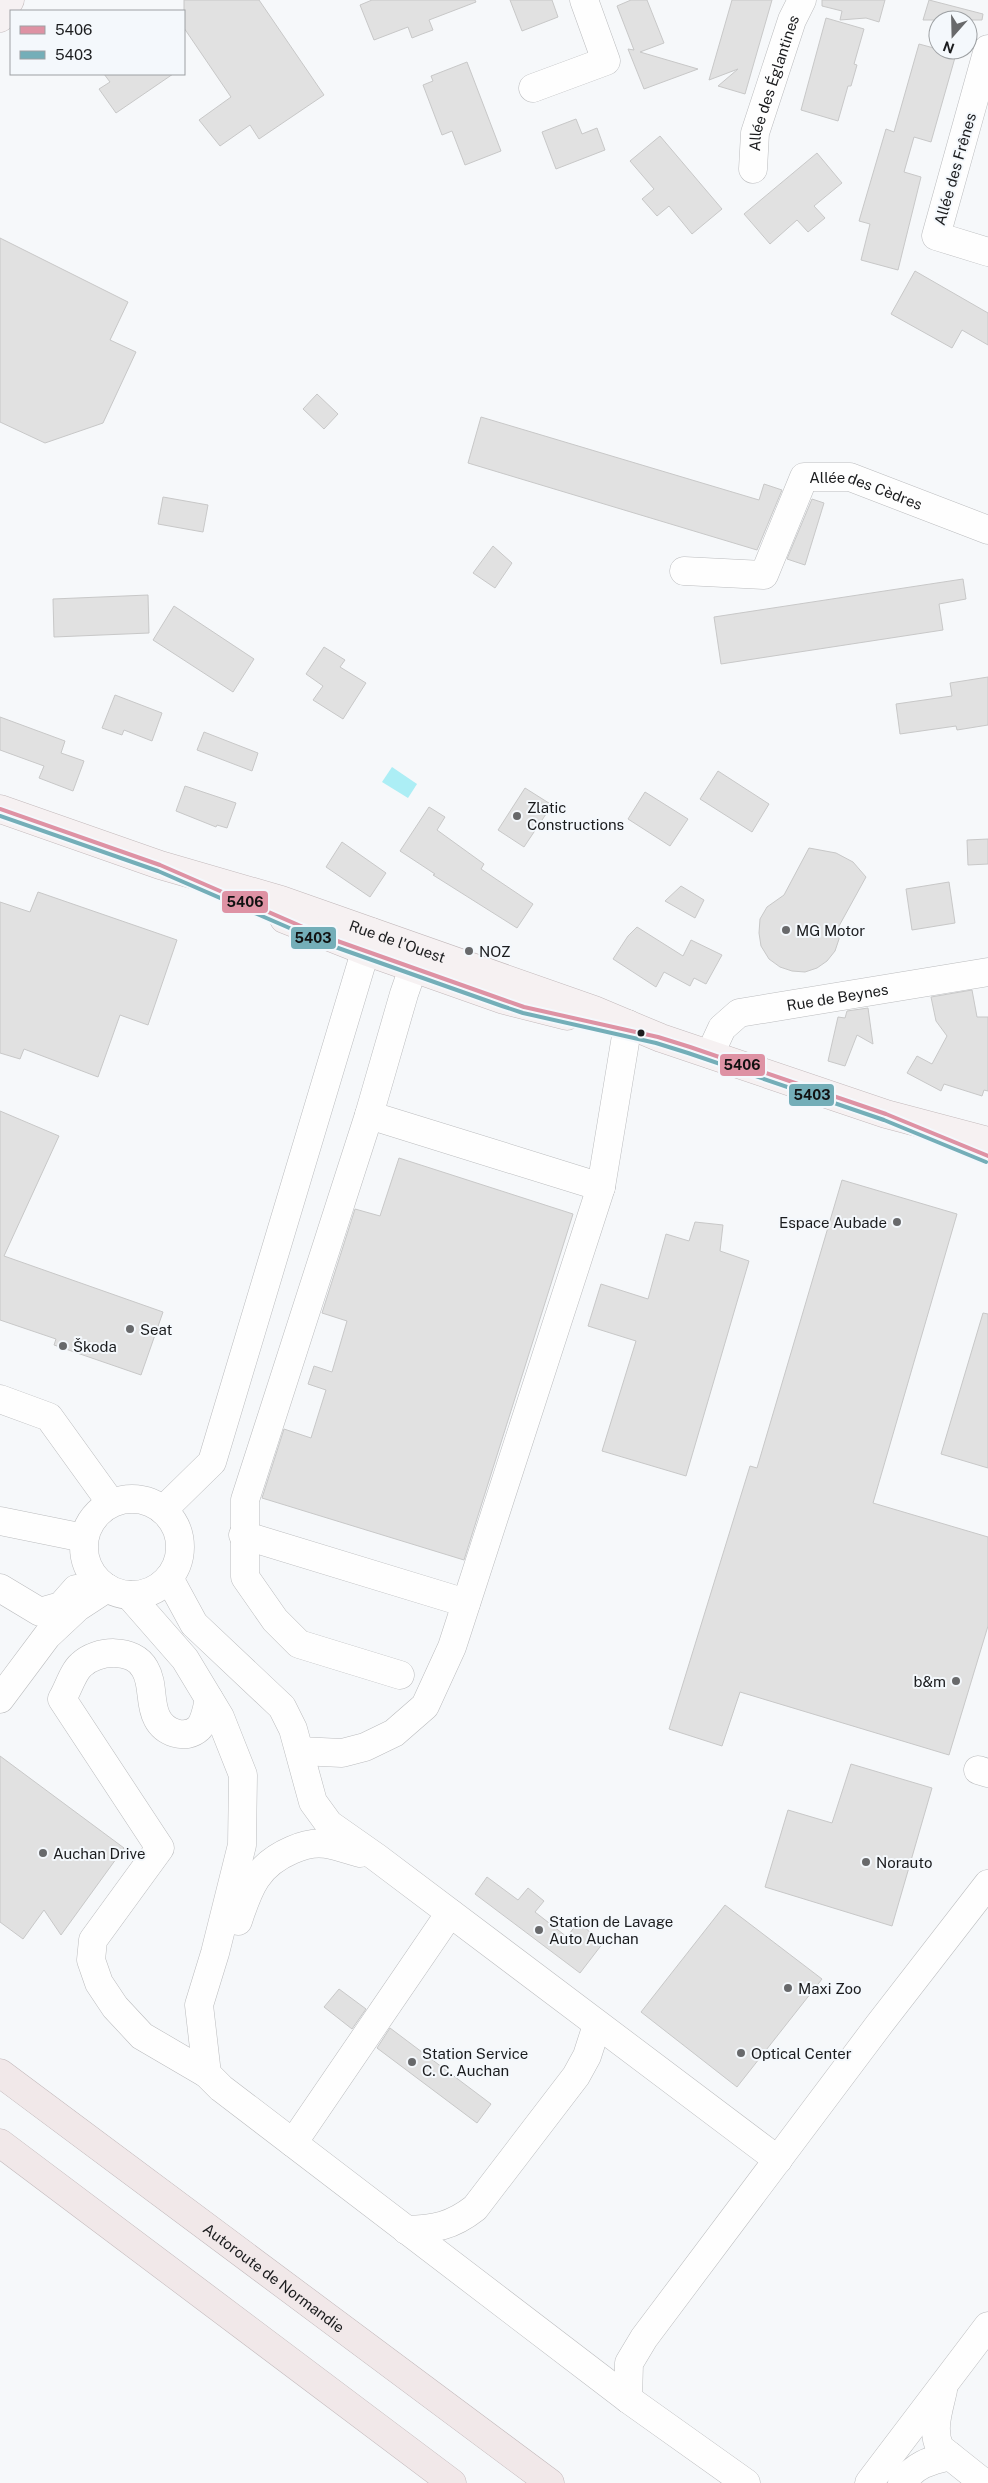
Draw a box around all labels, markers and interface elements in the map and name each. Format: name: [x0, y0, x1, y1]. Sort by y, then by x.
legend: [10, 10, 185, 75]
north arrow: [928, 10, 978, 60]
street label: Allée des Églantines: [746, 12, 802, 152]
text: 5406: [55, 21, 92, 38]
text: N: [941, 38, 956, 57]
text: 5403: [55, 46, 93, 63]
street label: Allée des Frênes: [931, 111, 979, 227]
street label: Allée des Cèdres: [809, 469, 925, 513]
place label: Zlatic Constructions: [527, 799, 624, 833]
marker: Zlatic Constructions: [511, 810, 523, 822]
line badge: 5406: [221, 890, 269, 914]
text: 5406: [227, 894, 263, 910]
street label: Rue de l'Ouest: [347, 916, 448, 966]
place label: MG Motor: [796, 922, 865, 939]
marker: MG Motor: [780, 924, 792, 936]
line badge: 5403: [290, 926, 337, 950]
text: 5403: [295, 930, 331, 946]
place label: NOZ: [479, 943, 511, 960]
marker: NOZ: [463, 945, 475, 957]
street label: Rue de Beynes: [785, 980, 890, 1014]
unlabelled marker: [636, 1028, 646, 1038]
line badge: 5406: [719, 1053, 766, 1077]
text: 5406: [724, 1057, 760, 1073]
line badge: 5403: [788, 1083, 835, 1107]
text: 5403: [794, 1087, 830, 1103]
place label: Espace Aubade: [779, 1214, 887, 1231]
marker: Espace Aubade: [891, 1216, 903, 1228]
place label: Seat: [140, 1321, 172, 1338]
marker: Seat: [124, 1323, 136, 1335]
place label: Škoda: [73, 1338, 117, 1355]
marker: Škoda: [57, 1340, 69, 1352]
place label: b&m: [913, 1673, 946, 1690]
marker: b&m: [950, 1675, 962, 1687]
place label: Auchan Drive: [53, 1845, 145, 1862]
marker: Auchan Drive: [37, 1847, 49, 1859]
place label: Norauto: [876, 1854, 932, 1871]
marker: Norauto: [860, 1856, 872, 1868]
place label: Station de Lavage Auto Auchan: [549, 1913, 673, 1947]
marker: Station de Lavage Auto Auchan: [533, 1924, 545, 1936]
place label: Maxi Zoo: [798, 1980, 861, 1997]
marker: Maxi Zoo: [782, 1982, 794, 1994]
place label: Station Service C. C. Auchan: [422, 2045, 528, 2079]
place label: Optical Center: [751, 2045, 852, 2062]
marker: Optical Center: [735, 2047, 747, 2059]
marker: Station Service C. C. Auchan: [406, 2056, 418, 2068]
street label: Autoroute de Normandie: [200, 2219, 348, 2335]

